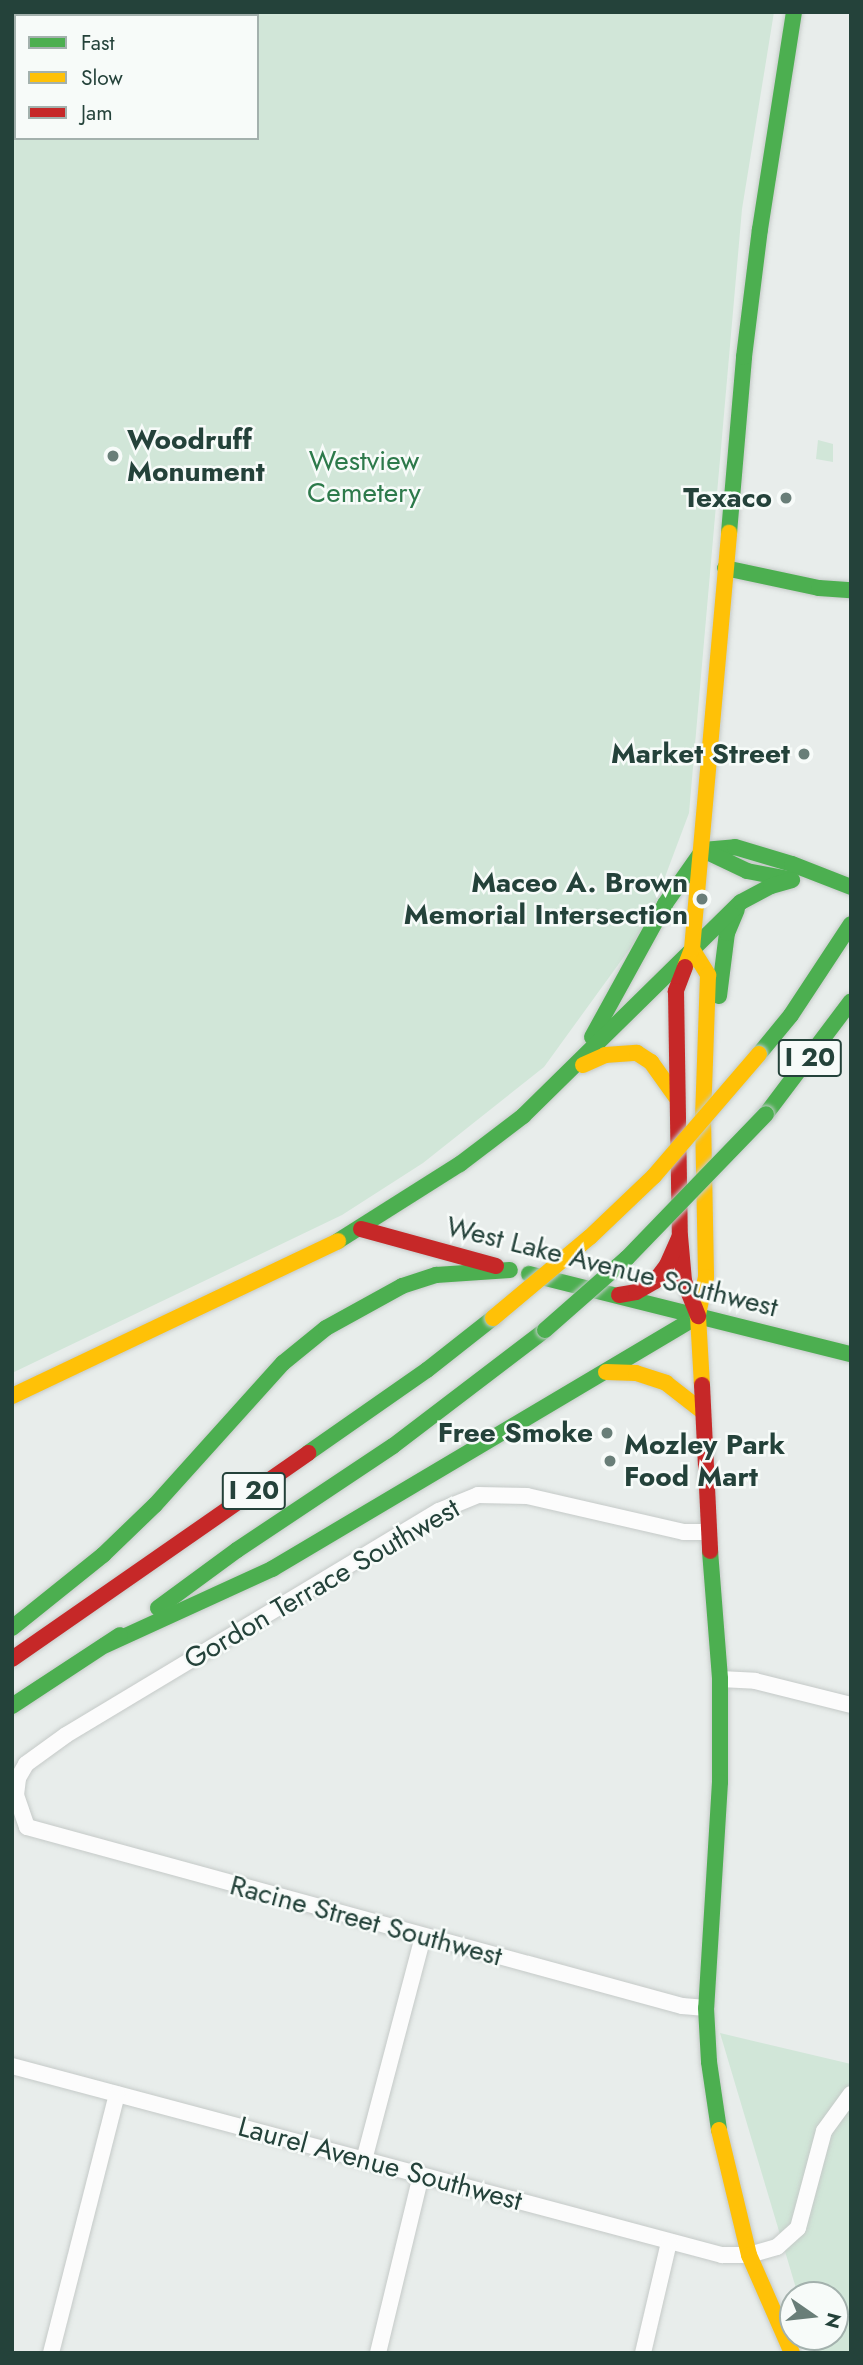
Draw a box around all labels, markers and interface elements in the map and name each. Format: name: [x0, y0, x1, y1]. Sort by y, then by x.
legend: [14, 14, 259, 140]
text: Fast: [81, 28, 114, 58]
text: Slow: [81, 63, 123, 93]
text: Jam: [81, 98, 113, 128]
place label: Woodruff Monument: [127, 423, 265, 489]
park label: Westview Cemetery: [307, 444, 421, 510]
marker: Woodruff Monument: [105, 448, 121, 464]
place label: Texaco: [683, 481, 772, 515]
marker: Texaco: [778, 490, 794, 506]
place label: Market Street: [611, 737, 790, 771]
marker: Market Street: [796, 746, 812, 762]
place label: Maceo A. Brown Memorial Intersection: [404, 866, 688, 932]
marker: Maceo A. Brown Memorial Intersection: [694, 891, 710, 907]
road number: I 20: [777, 1036, 843, 1080]
street label: West Lake Avenue Southwest: [443, 1210, 781, 1324]
place label: Free Smoke: [438, 1416, 593, 1450]
marker: Free Smoke: [599, 1425, 615, 1441]
place label: Mozley Park Food Mart: [624, 1428, 785, 1494]
marker: Mozley Park Food Mart: [602, 1453, 618, 1469]
road number: I 20: [221, 1468, 287, 1514]
street label: Gordon Terrace Southwest: [178, 1491, 466, 1677]
street label: Racine Street Southwest: [226, 1869, 506, 1973]
street label: Laurel Avenue Southwest: [234, 2110, 526, 2218]
north arrow: [779, 2281, 849, 2351]
text: N: [818, 2310, 848, 2331]

